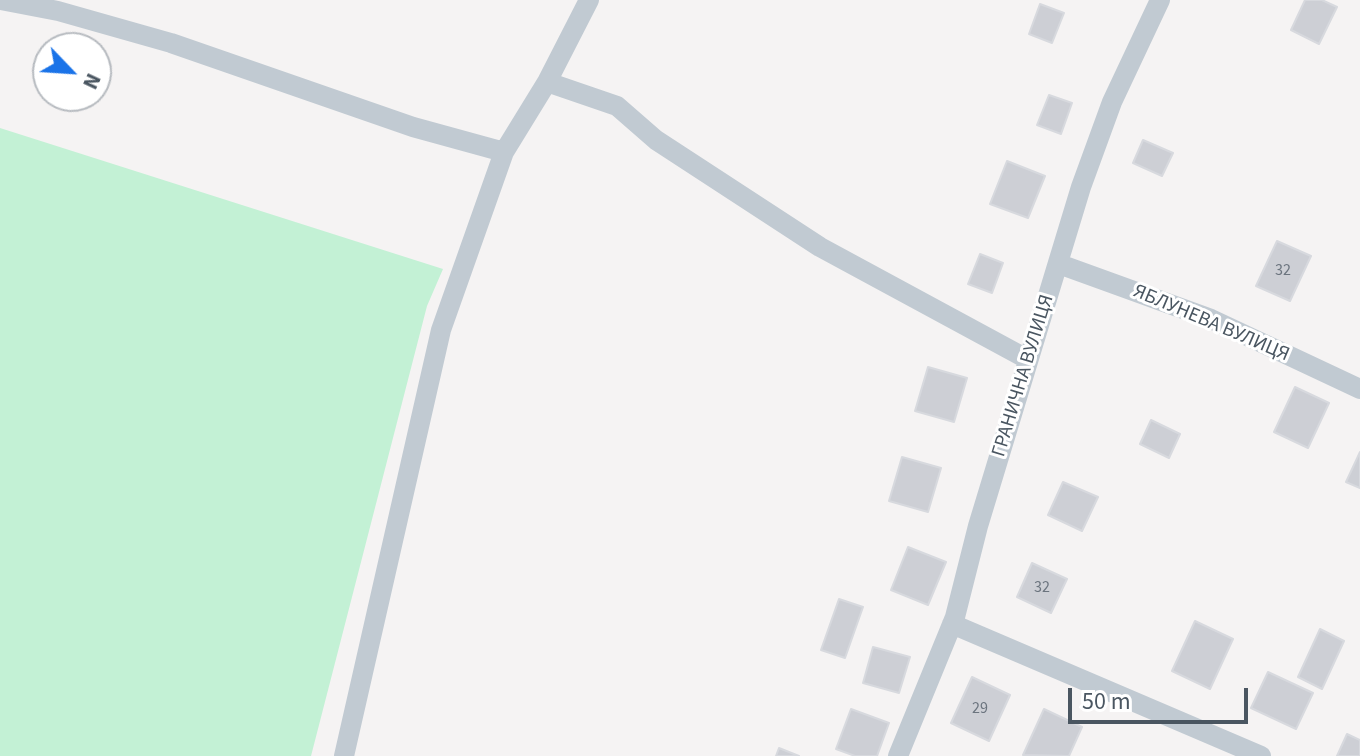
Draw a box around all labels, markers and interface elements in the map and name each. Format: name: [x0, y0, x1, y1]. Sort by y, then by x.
north arrow: [32, 32, 112, 112]
text: N: [74, 68, 110, 95]
house number: 32: [1275, 261, 1291, 281]
street label: ЯБЛУНЕВА ВУЛИЦЯ: [1129, 280, 1293, 368]
street label: ГРАНИЧНА ВУЛИЦЯ: [988, 292, 1060, 460]
house number: 32: [1034, 578, 1050, 598]
scale bar: [1072, 672, 1252, 722]
text: 50 m: [1082, 684, 1131, 719]
house number: 29: [972, 699, 988, 719]

